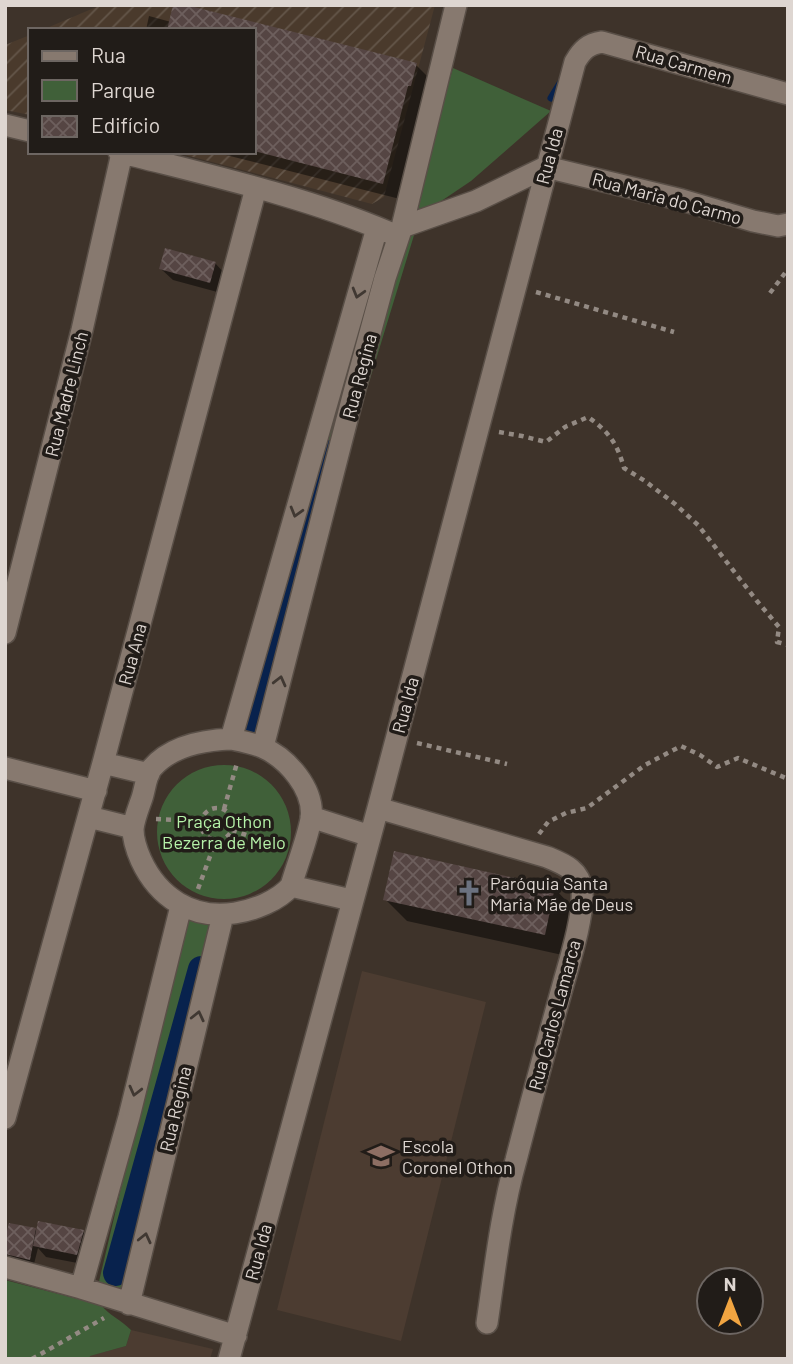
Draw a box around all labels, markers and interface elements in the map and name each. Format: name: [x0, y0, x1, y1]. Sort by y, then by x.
legend: [28, 28, 256, 154]
street label: Rua Carmem: [633, 40, 735, 88]
text: Rua: [91, 42, 126, 67]
text: Parque: [91, 77, 156, 102]
text: Edifício: [91, 112, 160, 137]
street label: Rua Ida: [531, 126, 567, 186]
street label: Rua Maria do Carmo: [590, 167, 744, 229]
one-way arrow: [352, 287, 367, 299]
street label: Rua Madre Linch: [40, 329, 92, 459]
street label: Rua Regina: [337, 331, 381, 421]
one-way arrow: [289, 506, 304, 518]
street label: Rua Ana: [113, 621, 151, 687]
one-way arrow: [272, 675, 286, 687]
street label: Rua Ida: [387, 675, 423, 735]
park label: Praça Othon Bezerra de Melo: [162, 810, 286, 853]
place label: Paróquia Santa Maria Mãe de Deus: [490, 872, 633, 915]
church icon: Paróquia Santa Maria Mãe de Deus: [454, 878, 484, 908]
street label: Rua Carlos Lamarca: [523, 937, 585, 1093]
one-way arrow: [189, 1010, 204, 1022]
street label: Rua Regina: [154, 1064, 196, 1154]
one-way arrow: [129, 1085, 144, 1097]
place label: Escola Coronel Othon: [402, 1135, 513, 1178]
school or university icon: Escola Coronel Othon: [366, 1141, 396, 1171]
street label: Rua Ida: [240, 1222, 276, 1282]
one-way arrow: [137, 1232, 151, 1244]
north arrow: [695, 1266, 765, 1336]
text: N: [724, 1272, 736, 1295]

